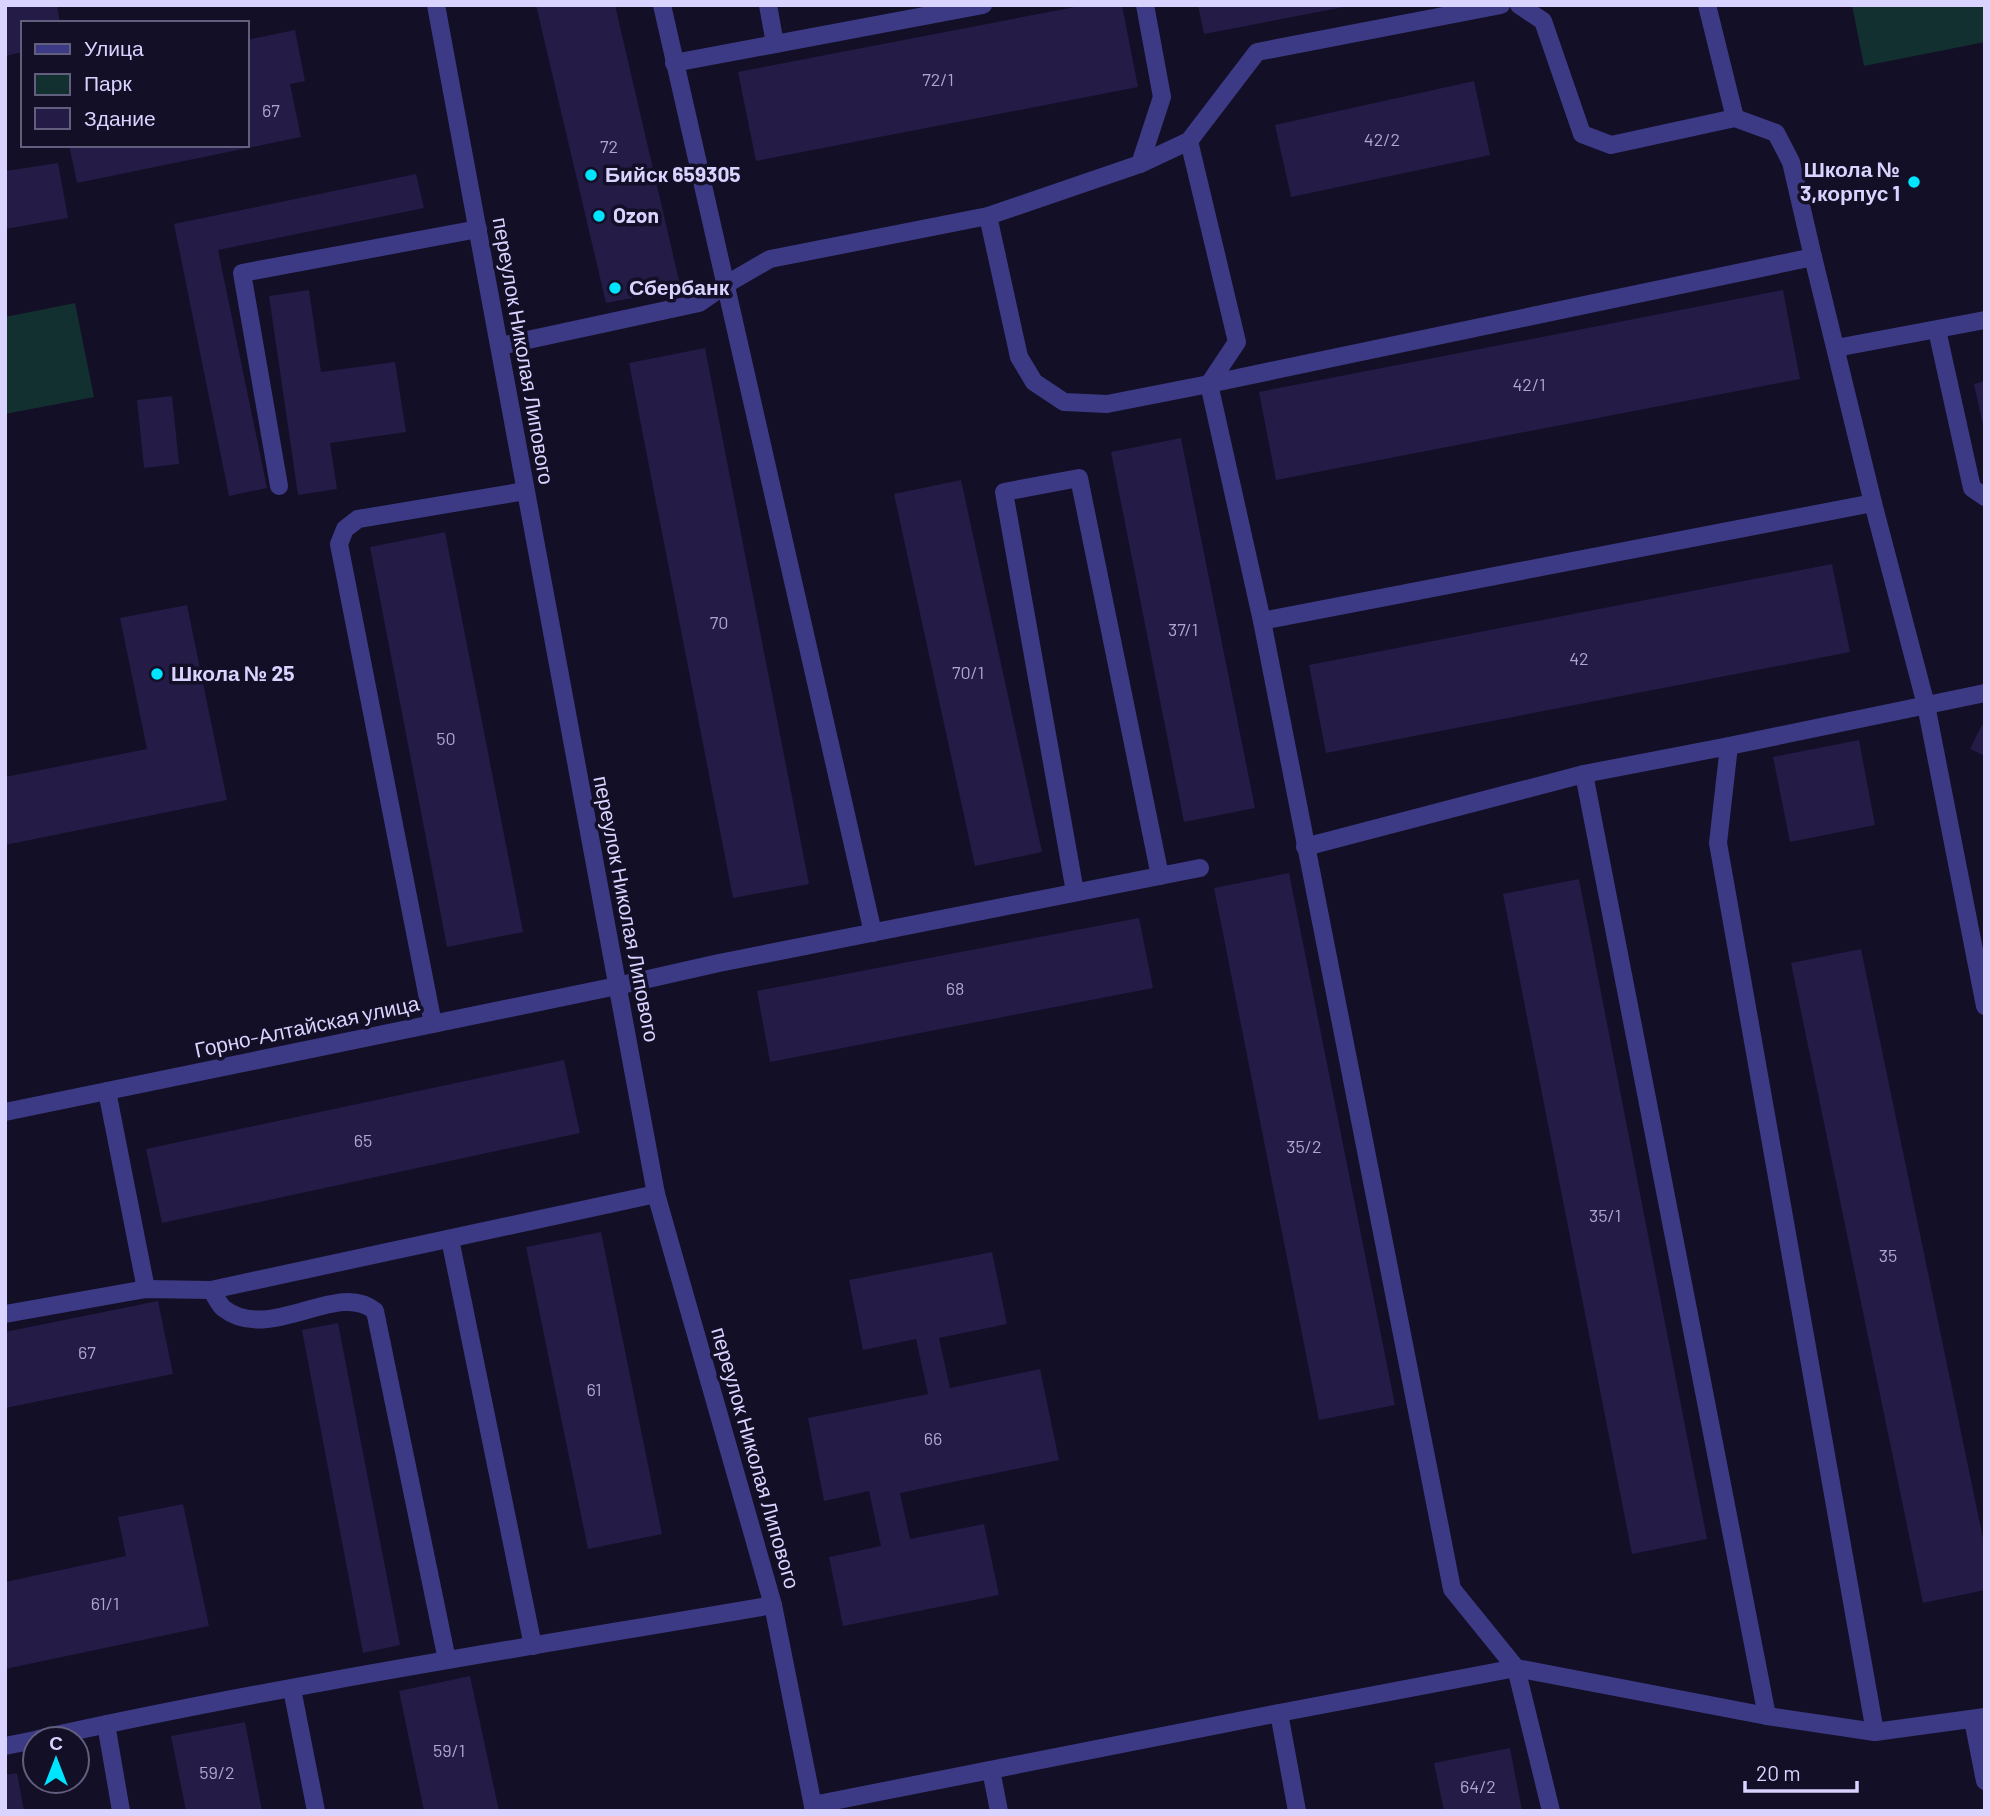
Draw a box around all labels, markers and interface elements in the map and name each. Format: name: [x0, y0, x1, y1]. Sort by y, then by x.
legend: [21, 21, 248, 147]
text: Улица: [84, 35, 144, 60]
house number: 72/1: [922, 68, 954, 90]
text: Парк: [84, 70, 132, 95]
house number: 67: [262, 99, 280, 121]
text: Здание: [84, 105, 156, 130]
house number: 42/2: [1364, 128, 1400, 150]
house number: 72: [600, 135, 618, 157]
place label: Школа № 3,корпус 1: [1800, 156, 1900, 205]
place label: Бийск 659305: [605, 161, 741, 186]
marker: Бийск 659305: [583, 167, 599, 183]
marker: Школа № 3,корпус 1: [1906, 174, 1922, 190]
place label: Ozon: [613, 202, 659, 227]
marker: Ozon: [591, 208, 607, 224]
street label: переулок Николая Липового: [489, 215, 560, 486]
place label: Сбербанк: [629, 274, 730, 299]
marker: Сбербанк: [607, 280, 623, 296]
house number: 42/1: [1512, 373, 1546, 395]
house number: 70: [710, 611, 728, 633]
house number: 37/1: [1168, 618, 1198, 640]
house number: 42: [1569, 647, 1589, 669]
place label: Школа № 25: [171, 660, 295, 685]
house number: 70/1: [952, 661, 984, 683]
marker: Школа № 25: [149, 666, 165, 682]
house number: 50: [436, 727, 456, 749]
street label: переулок Николая Липового: [589, 773, 666, 1044]
house number: 68: [946, 977, 964, 999]
street label: Горно-Алтайская улица: [192, 989, 422, 1062]
house number: 65: [354, 1129, 372, 1151]
house number: 35/2: [1286, 1135, 1322, 1157]
house number: 35/1: [1589, 1204, 1621, 1226]
house number: 35: [1879, 1244, 1897, 1266]
street label: переулок Николая Липового: [707, 1324, 806, 1591]
house number: 67: [78, 1341, 96, 1363]
house number: 61: [586, 1378, 602, 1400]
house number: 66: [924, 1427, 942, 1449]
house number: 61/1: [91, 1592, 119, 1614]
north arrow: [21, 1725, 91, 1795]
text: С: [49, 1731, 63, 1754]
house number: 59/1: [433, 1739, 465, 1761]
scale bar: [1745, 1750, 1857, 1794]
text: 20 m: [1756, 1760, 1801, 1785]
house number: 59/2: [199, 1761, 235, 1783]
house number: 64/2: [1460, 1775, 1496, 1797]

